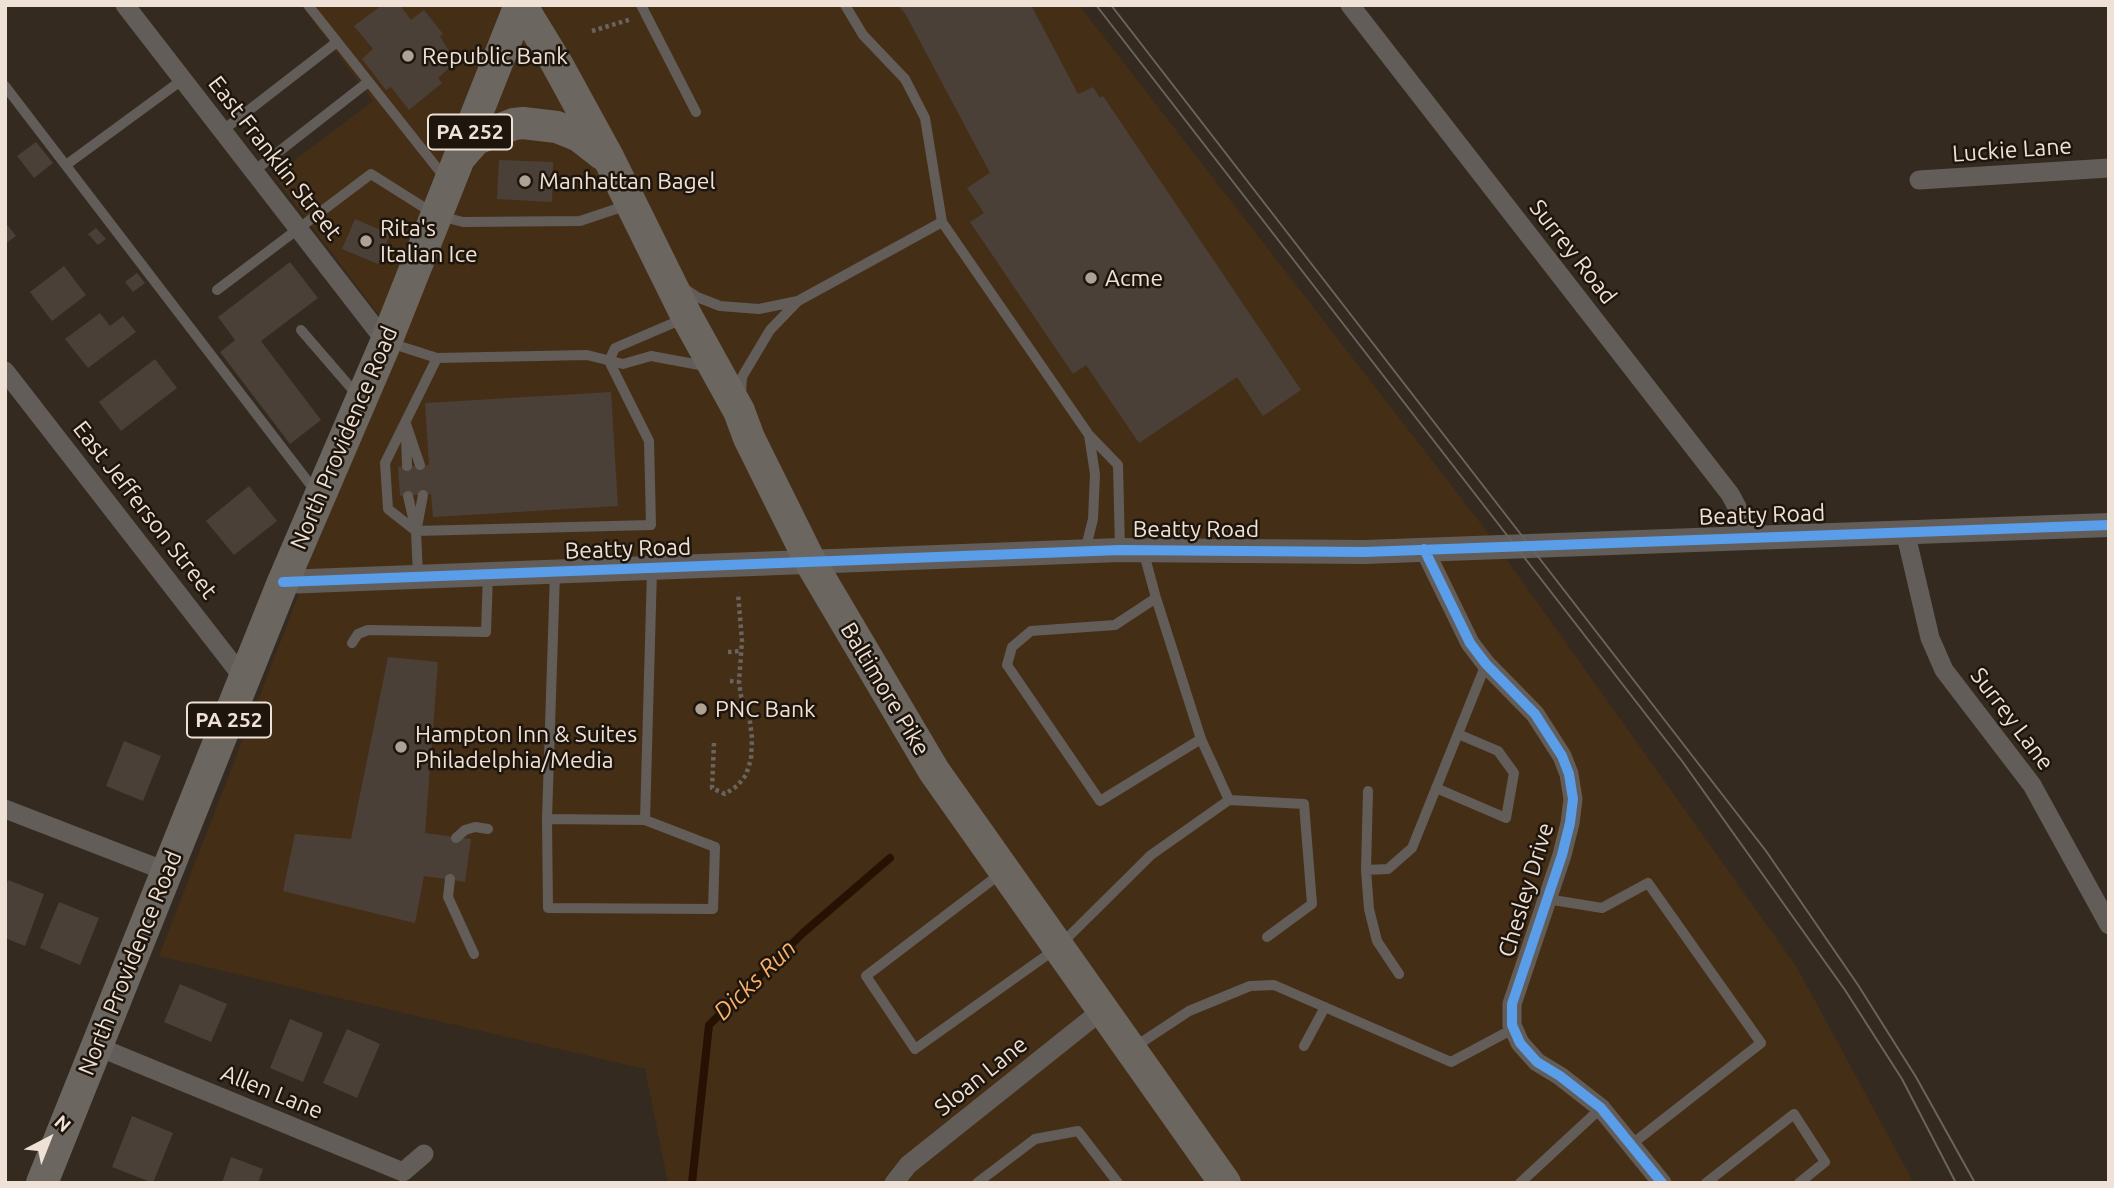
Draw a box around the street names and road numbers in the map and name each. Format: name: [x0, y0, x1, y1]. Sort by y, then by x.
street label: East Franklin Street: [203, 71, 347, 245]
road number: PA 252: [428, 114, 512, 150]
street label: Luckie Lane: [1951, 132, 2073, 168]
street label: Surrey Road: [1524, 194, 1622, 310]
street label: North Providence Road: [284, 322, 404, 554]
street label: East Jefferson Street: [67, 416, 223, 604]
street label: Beatty Road: [1698, 499, 1826, 531]
street label: Beatty Road: [1133, 515, 1259, 543]
street label: Beatty Road: [564, 533, 692, 565]
street label: Baltimore Pike: [834, 617, 936, 761]
street label: Surrey Lane: [1965, 662, 2059, 776]
road number: PA 252: [187, 702, 271, 738]
street label: Chesley Drive: [1492, 819, 1560, 961]
street label: North Providence Road: [72, 847, 188, 1079]
street label: Sloan Lane: [929, 1030, 1033, 1122]
street label: Allen Lane: [217, 1059, 327, 1125]

